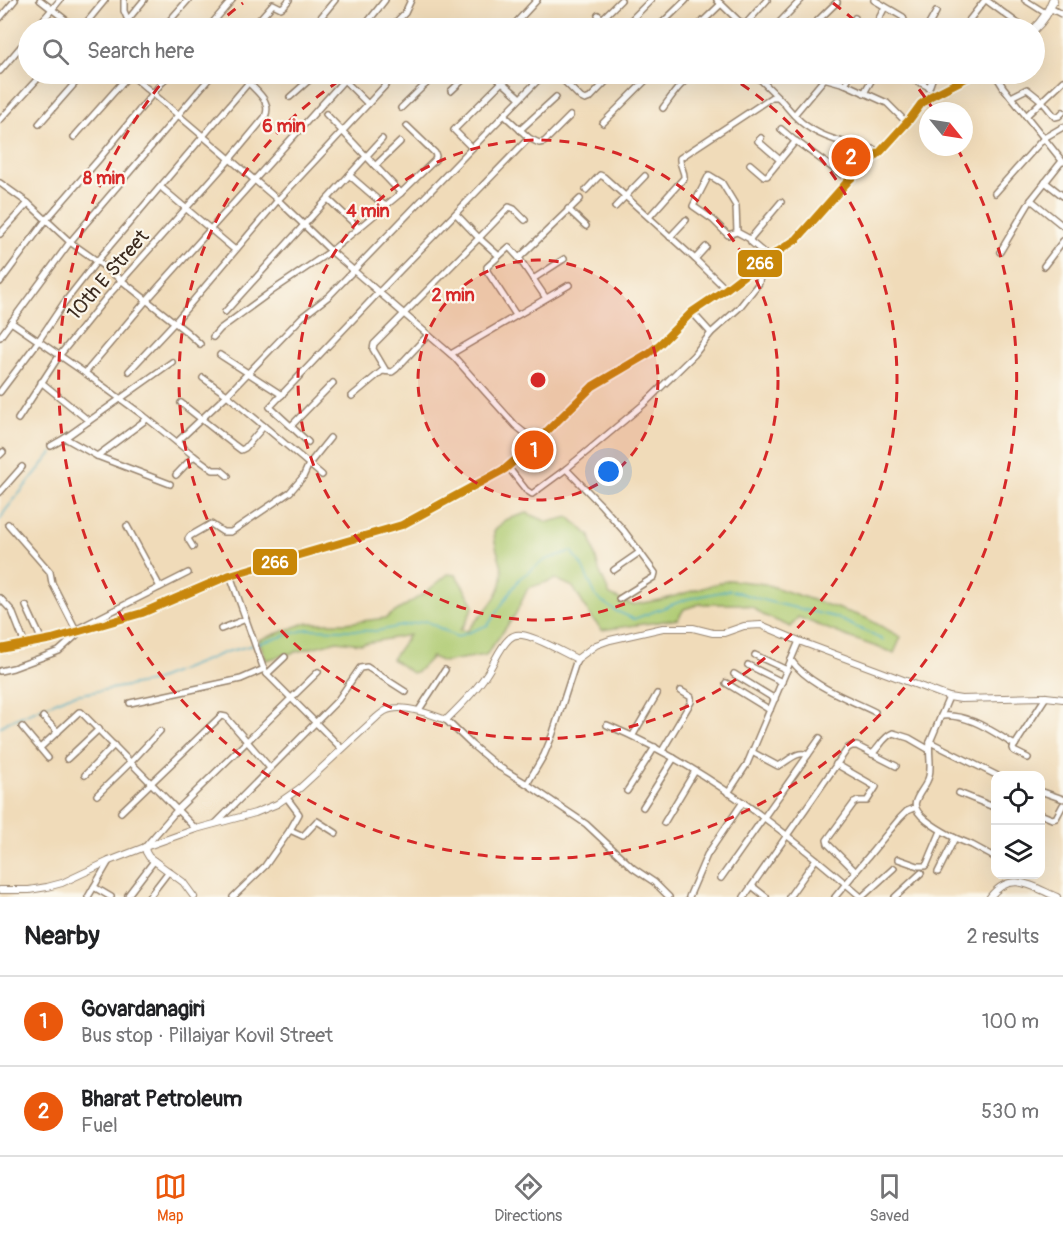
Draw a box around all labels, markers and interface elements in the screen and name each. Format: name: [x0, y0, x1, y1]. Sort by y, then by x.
search box: [18, 18, 1045, 84]
icon: search: [39, 35, 72, 68]
text: Search here: [87, 37, 194, 65]
north arrow: [919, 102, 973, 156]
text: 6 min: [262, 115, 306, 138]
pin: 2: [832, 134, 870, 180]
text: 8 min: [83, 167, 125, 190]
text: 4 min: [346, 200, 390, 223]
street label: 10th E Street: [62, 224, 155, 326]
line badge: 266: [737, 249, 783, 278]
text: 266: [746, 254, 774, 274]
text: 2 min: [431, 284, 475, 307]
centre of rings: [528, 370, 548, 390]
pin: 1: [514, 428, 554, 472]
your location: [594, 457, 623, 486]
line badge: 266: [252, 548, 298, 576]
text: 266: [261, 553, 289, 573]
map controls: [991, 771, 1045, 879]
button: locate: [991, 771, 1045, 825]
button: layers: [991, 825, 1045, 879]
text: Nearby: [24, 920, 100, 952]
text: 2 results: [967, 924, 1039, 949]
text: Govardanagiri: [81, 995, 205, 1023]
text: 1: [40, 1009, 47, 1034]
text: 100 m: [982, 1009, 1039, 1034]
text: Bus stop · Pillaiyar Kovil Street: [81, 1023, 333, 1048]
text: Bharat Petroleum: [81, 1085, 242, 1113]
text: 2: [38, 1099, 49, 1124]
text: 530 m: [981, 1099, 1039, 1124]
text: Fuel: [81, 1113, 118, 1138]
tab: Map: [154, 1170, 187, 1226]
tab: Directions: [494, 1170, 562, 1226]
tab: Saved: [870, 1170, 909, 1226]

